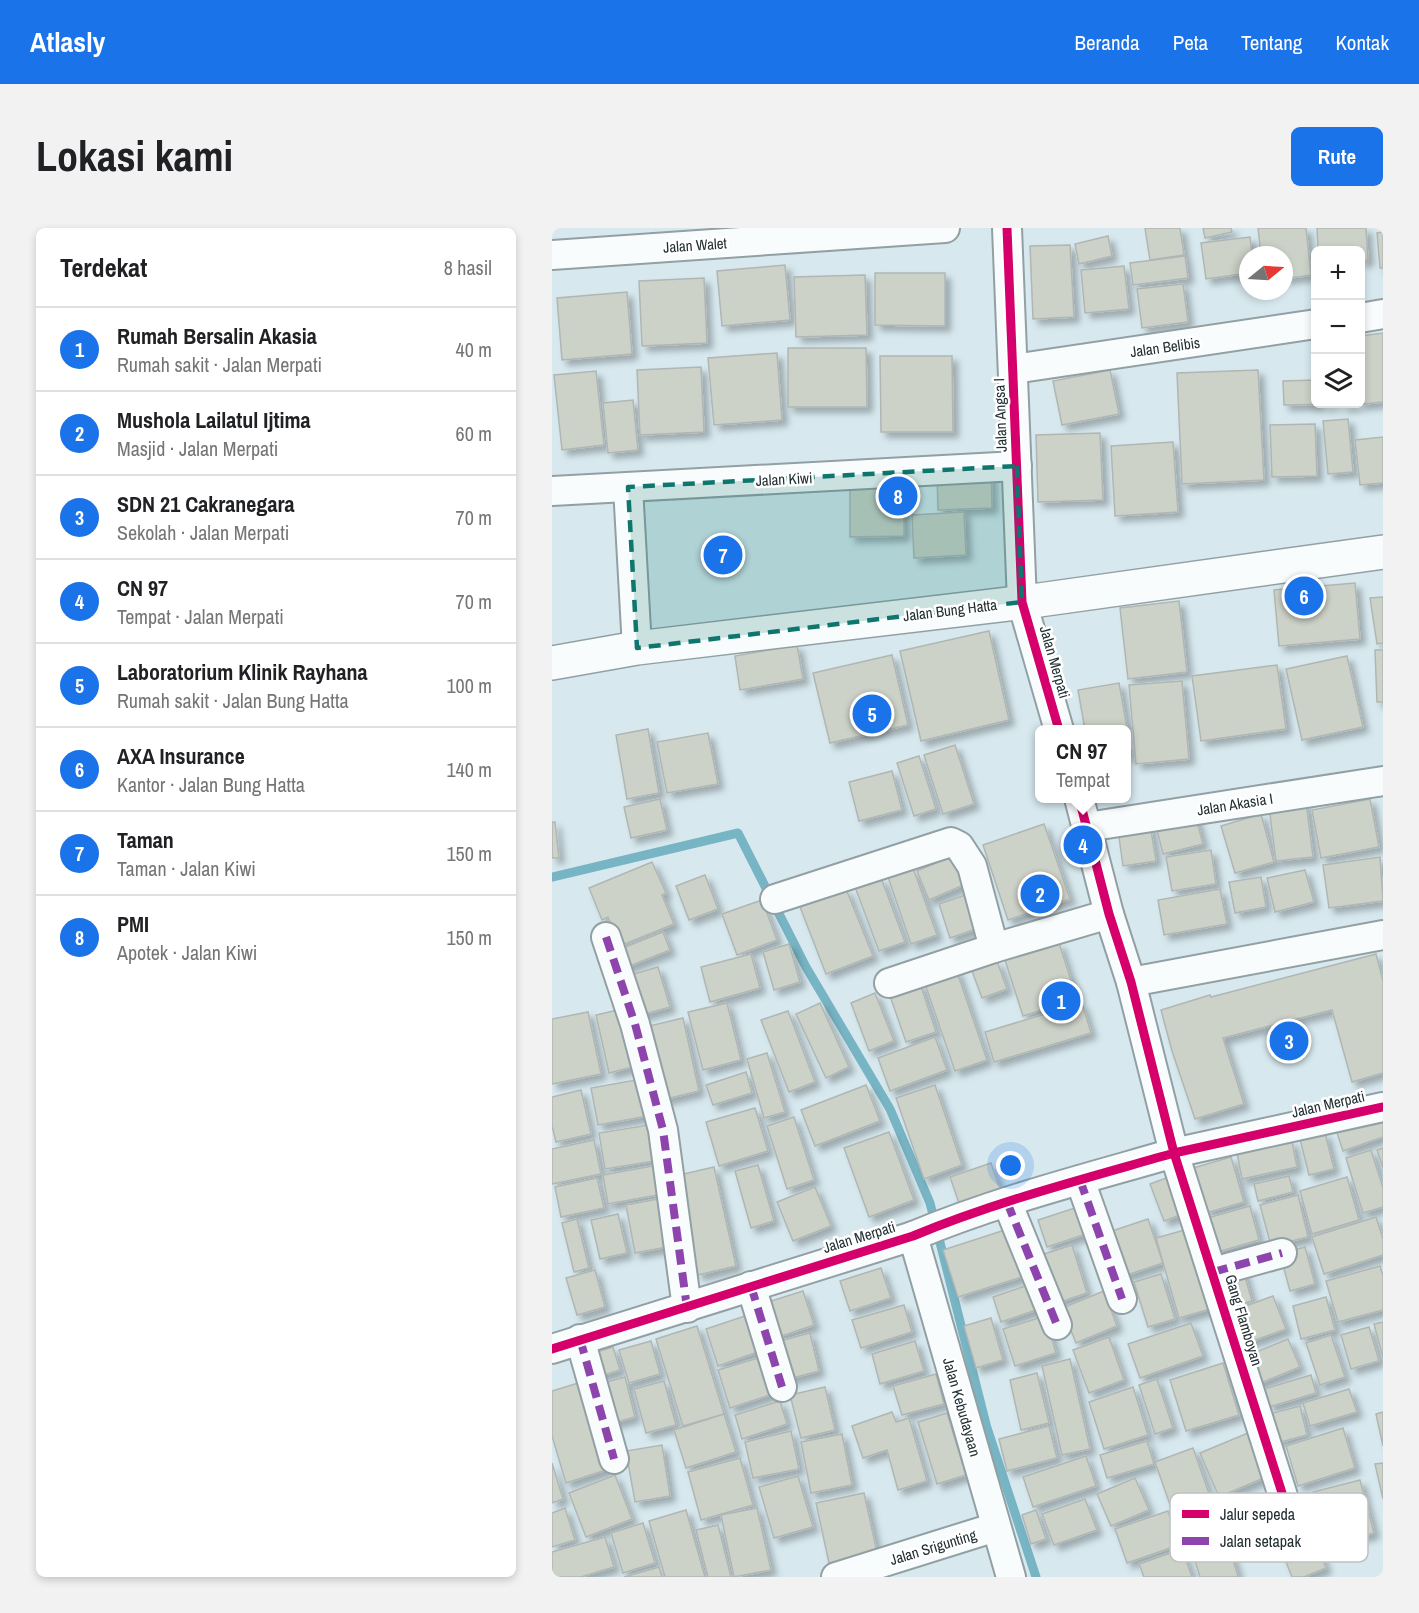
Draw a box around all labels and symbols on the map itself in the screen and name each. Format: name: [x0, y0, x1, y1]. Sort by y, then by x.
street label: Jalan Walet: [662, 232, 728, 258]
north arrow: [1239, 246, 1293, 300]
street label: Jalan Belibis: [1129, 332, 1201, 362]
street label: Jalan Angsa I: [988, 378, 1012, 452]
street label: Jalan Kiwi: [755, 467, 813, 491]
pin: 8: [878, 474, 918, 518]
pin: 7: [704, 532, 742, 578]
pin: 6: [1284, 574, 1323, 619]
street label: Jalan Bung Hatta: [902, 594, 998, 626]
street label: Jalan Merpati: [1035, 623, 1075, 701]
pin: 5: [852, 692, 892, 736]
street label: Jalan Akasia I: [1196, 788, 1274, 820]
pin: 4: [1064, 822, 1102, 868]
pin: 2: [1020, 872, 1060, 916]
pin: 1: [1042, 978, 1080, 1024]
pin: 3: [1270, 1018, 1308, 1064]
street label: Jalan Merpati: [1289, 1085, 1367, 1123]
your location: [996, 1151, 1025, 1180]
street label: Jalan Merpati: [820, 1216, 898, 1258]
street label: Gang Flamboyan: [1220, 1272, 1268, 1368]
street label: Jalan Kebudayaan: [938, 1355, 986, 1459]
legend: [1170, 1493, 1368, 1562]
text: Jalur sepeda: [1220, 1503, 1296, 1525]
street label: Jalan Srigunting: [887, 1524, 979, 1570]
text: Jalan setapak: [1220, 1530, 1301, 1552]

